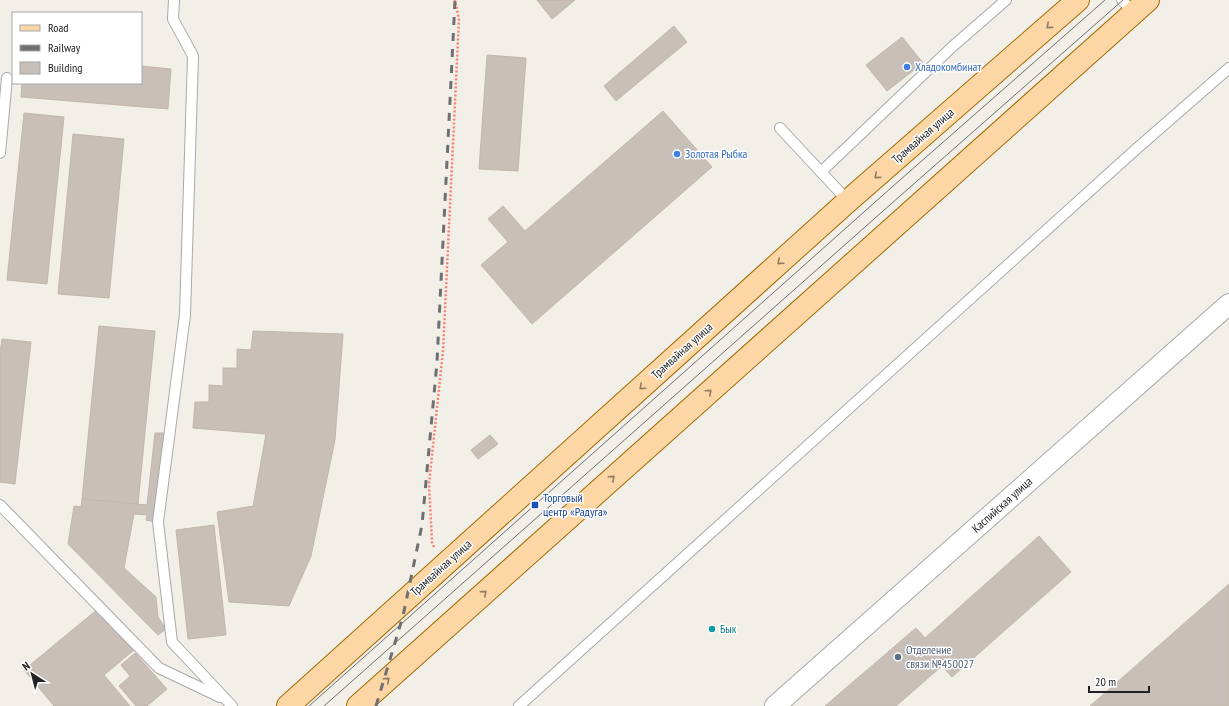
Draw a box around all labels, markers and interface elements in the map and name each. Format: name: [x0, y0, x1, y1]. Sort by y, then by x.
legend: [12, 12, 142, 84]
text: Road: [48, 20, 68, 35]
one-way arrow: [1046, 21, 1054, 28]
text: Railway: [48, 40, 81, 55]
place label: Хладокомбинат: [915, 59, 981, 74]
text: Building: [48, 60, 83, 75]
marker: Хладокомбинат: [902, 62, 912, 72]
street label: Трамвайная улица: [889, 105, 957, 167]
place label: Золотая Рыбка: [685, 146, 748, 161]
marker: Золотая Рыбка: [672, 149, 682, 159]
one-way arrow: [875, 171, 882, 178]
one-way arrow: [778, 258, 785, 265]
street label: Трамвайная улица: [648, 319, 716, 382]
one-way arrow: [639, 382, 647, 389]
one-way arrow: [704, 389, 711, 396]
street label: Каспийская улица: [968, 473, 1035, 536]
one-way arrow: [607, 476, 615, 483]
place label: Торговый центр «Радуга»: [543, 490, 608, 519]
marker: Торговый центр «Радуга»: [530, 500, 540, 510]
street label: Трамвайная улица: [407, 536, 475, 599]
one-way arrow: [479, 591, 487, 598]
place label: Бык: [720, 621, 737, 636]
marker: Бык: [707, 624, 717, 634]
place label: Отделение связи №450027: [906, 642, 974, 671]
marker: Отделение связи №450027: [893, 652, 903, 662]
north arrow: [12, 654, 52, 694]
text: N: [20, 658, 33, 673]
scale bar: [1089, 668, 1149, 694]
text: 20 m: [1095, 674, 1116, 689]
one-way arrow: [382, 678, 390, 685]

